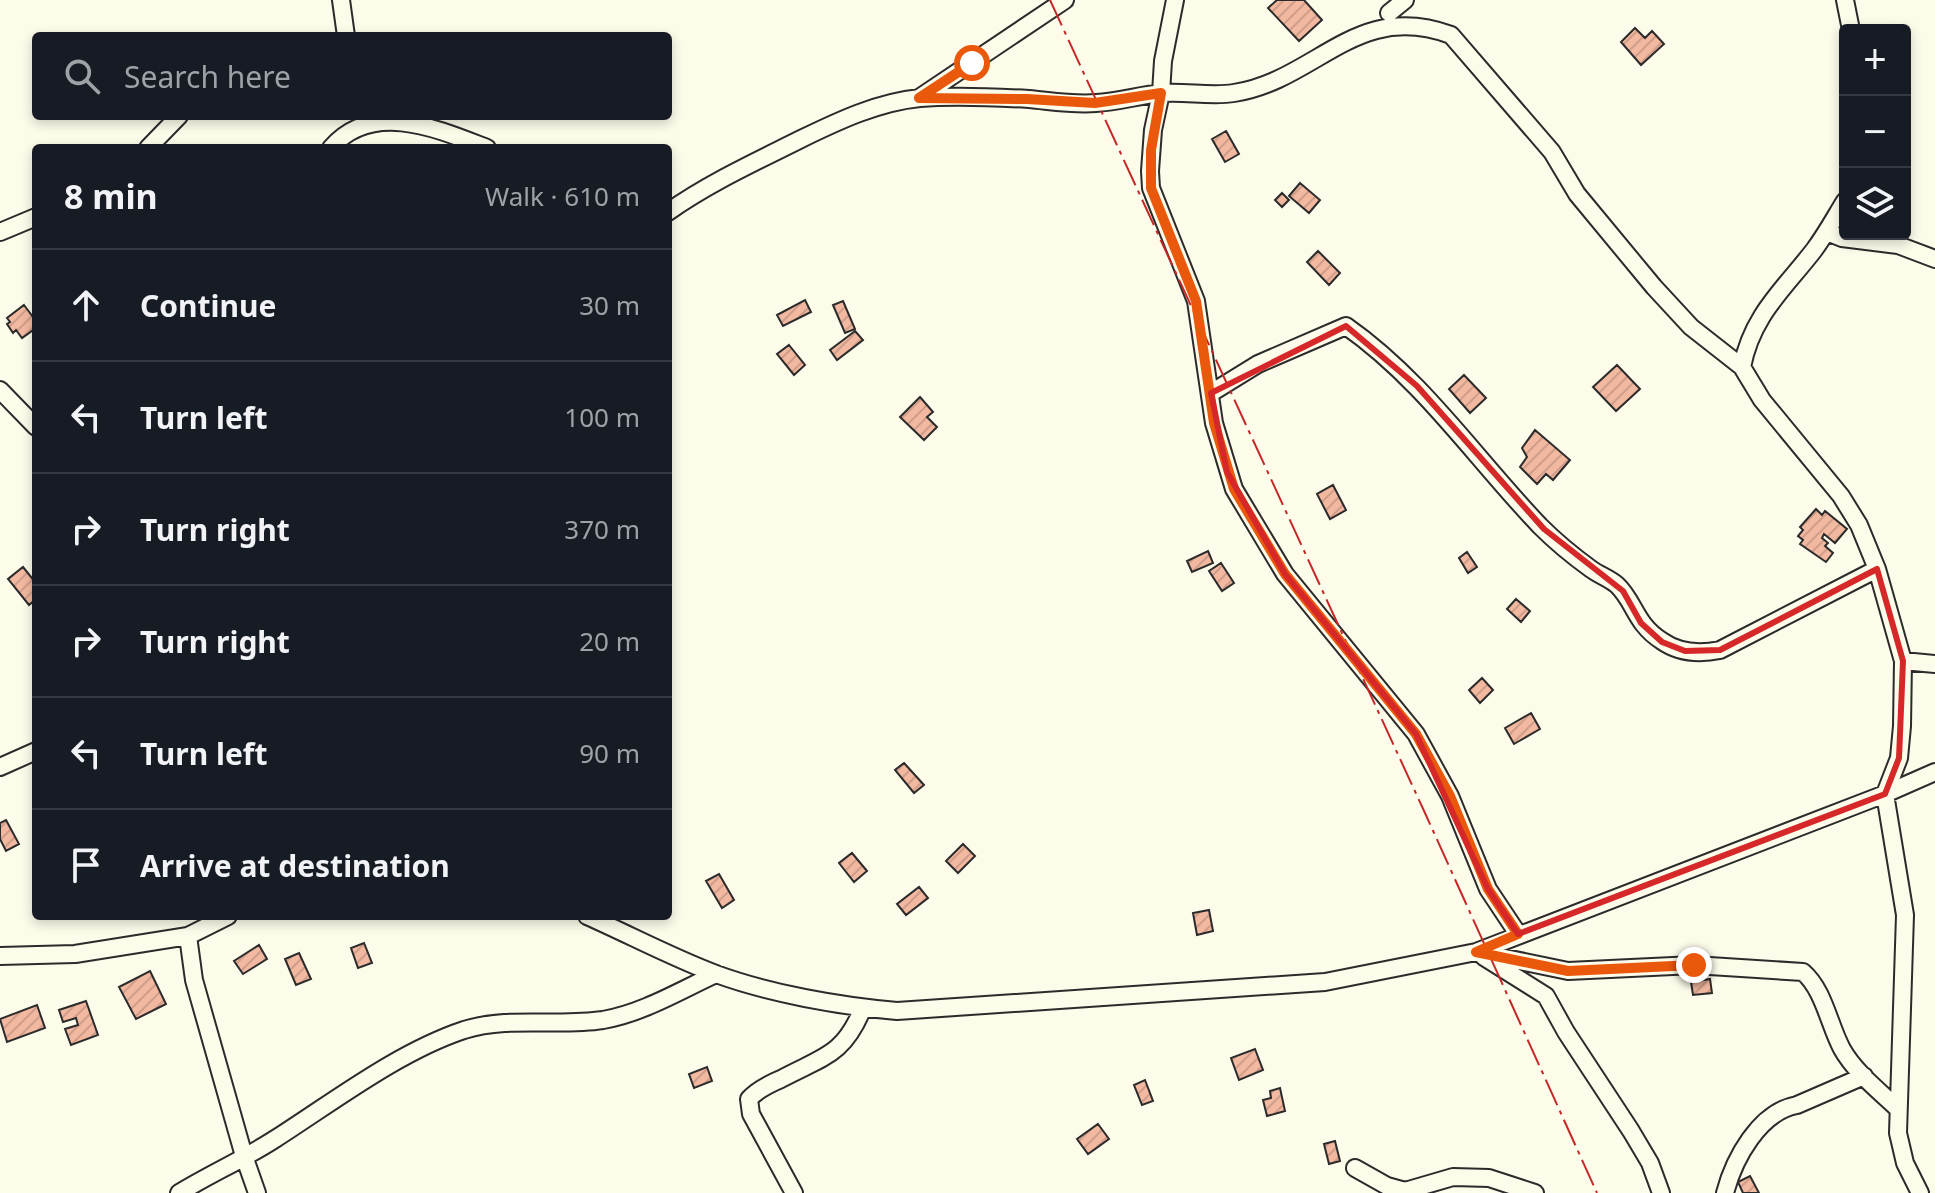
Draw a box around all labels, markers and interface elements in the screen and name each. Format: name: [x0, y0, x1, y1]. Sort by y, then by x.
map controls: [1839, 24, 1911, 240]
button: +: [1839, 24, 1911, 96]
search box: [32, 32, 672, 120]
route start: [954, 45, 990, 81]
icon: search: [60, 54, 104, 98]
text: Search here: [124, 56, 291, 97]
button: −: [1839, 96, 1911, 168]
button: layers: [1839, 168, 1911, 240]
text: 8 min: [64, 173, 158, 219]
text: Walk · 610 m: [485, 178, 640, 214]
icon: ahead: [64, 283, 108, 327]
text: Continue: [140, 285, 276, 326]
text: 30 m: [579, 287, 640, 323]
icon: left: [64, 395, 108, 439]
text: Turn left: [140, 397, 268, 438]
text: 100 m: [564, 399, 640, 435]
icon: right: [64, 507, 108, 551]
text: Turn right: [140, 509, 290, 550]
text: 370 m: [564, 511, 640, 547]
icon: right: [64, 619, 108, 663]
text: Turn right: [140, 621, 290, 662]
text: 20 m: [579, 623, 640, 659]
icon: left: [64, 731, 108, 775]
text: Turn left: [140, 733, 268, 774]
text: 90 m: [579, 735, 640, 771]
icon: arrive: [64, 843, 108, 887]
text: Arrive at destination: [140, 845, 450, 886]
route end: [1676, 947, 1712, 983]

